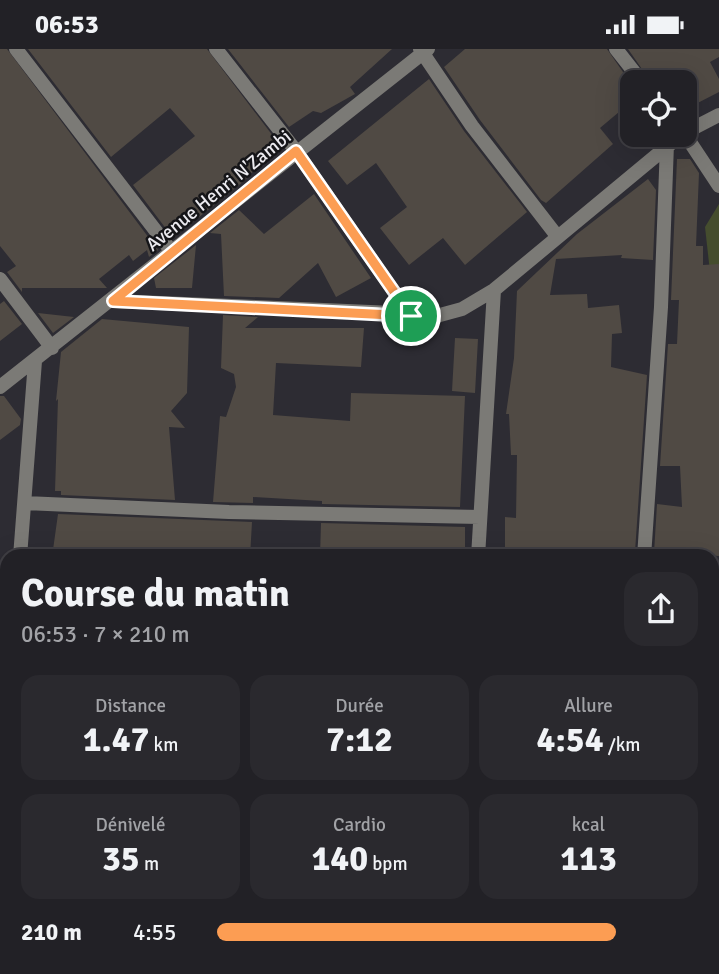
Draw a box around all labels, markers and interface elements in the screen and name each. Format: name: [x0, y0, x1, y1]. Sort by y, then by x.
text: 06:53: [35, 9, 99, 41]
map controls: [620, 70, 697, 147]
button: locate: [620, 70, 697, 147]
street label: Avenue Henri N'Zambi: [141, 125, 296, 257]
pin: [381, 286, 441, 346]
icon: arrive: [392, 297, 430, 335]
text: Course du matin: [21, 570, 290, 617]
button: share: [624, 572, 698, 646]
text: 06:53 · 7 × 210 m: [21, 620, 190, 649]
text: Distance: [95, 694, 166, 718]
text: Durée: [335, 694, 384, 718]
text: Allure: [564, 694, 613, 718]
text: 1.47: [83, 718, 149, 761]
text: 7:12: [326, 718, 393, 761]
text: 4:54: [537, 718, 604, 761]
text: km: [149, 733, 178, 757]
text: /km: [604, 733, 640, 757]
text: Dénivelé: [96, 813, 165, 837]
text: Cardio: [333, 813, 386, 837]
text: kcal: [572, 813, 605, 837]
text: 35: [102, 837, 140, 880]
text: 140: [311, 837, 368, 880]
text: 113: [560, 837, 617, 880]
text: m: [140, 852, 159, 876]
text: bpm: [368, 852, 408, 876]
text: 210 m: [21, 918, 82, 947]
text: 4:55: [133, 918, 176, 947]

